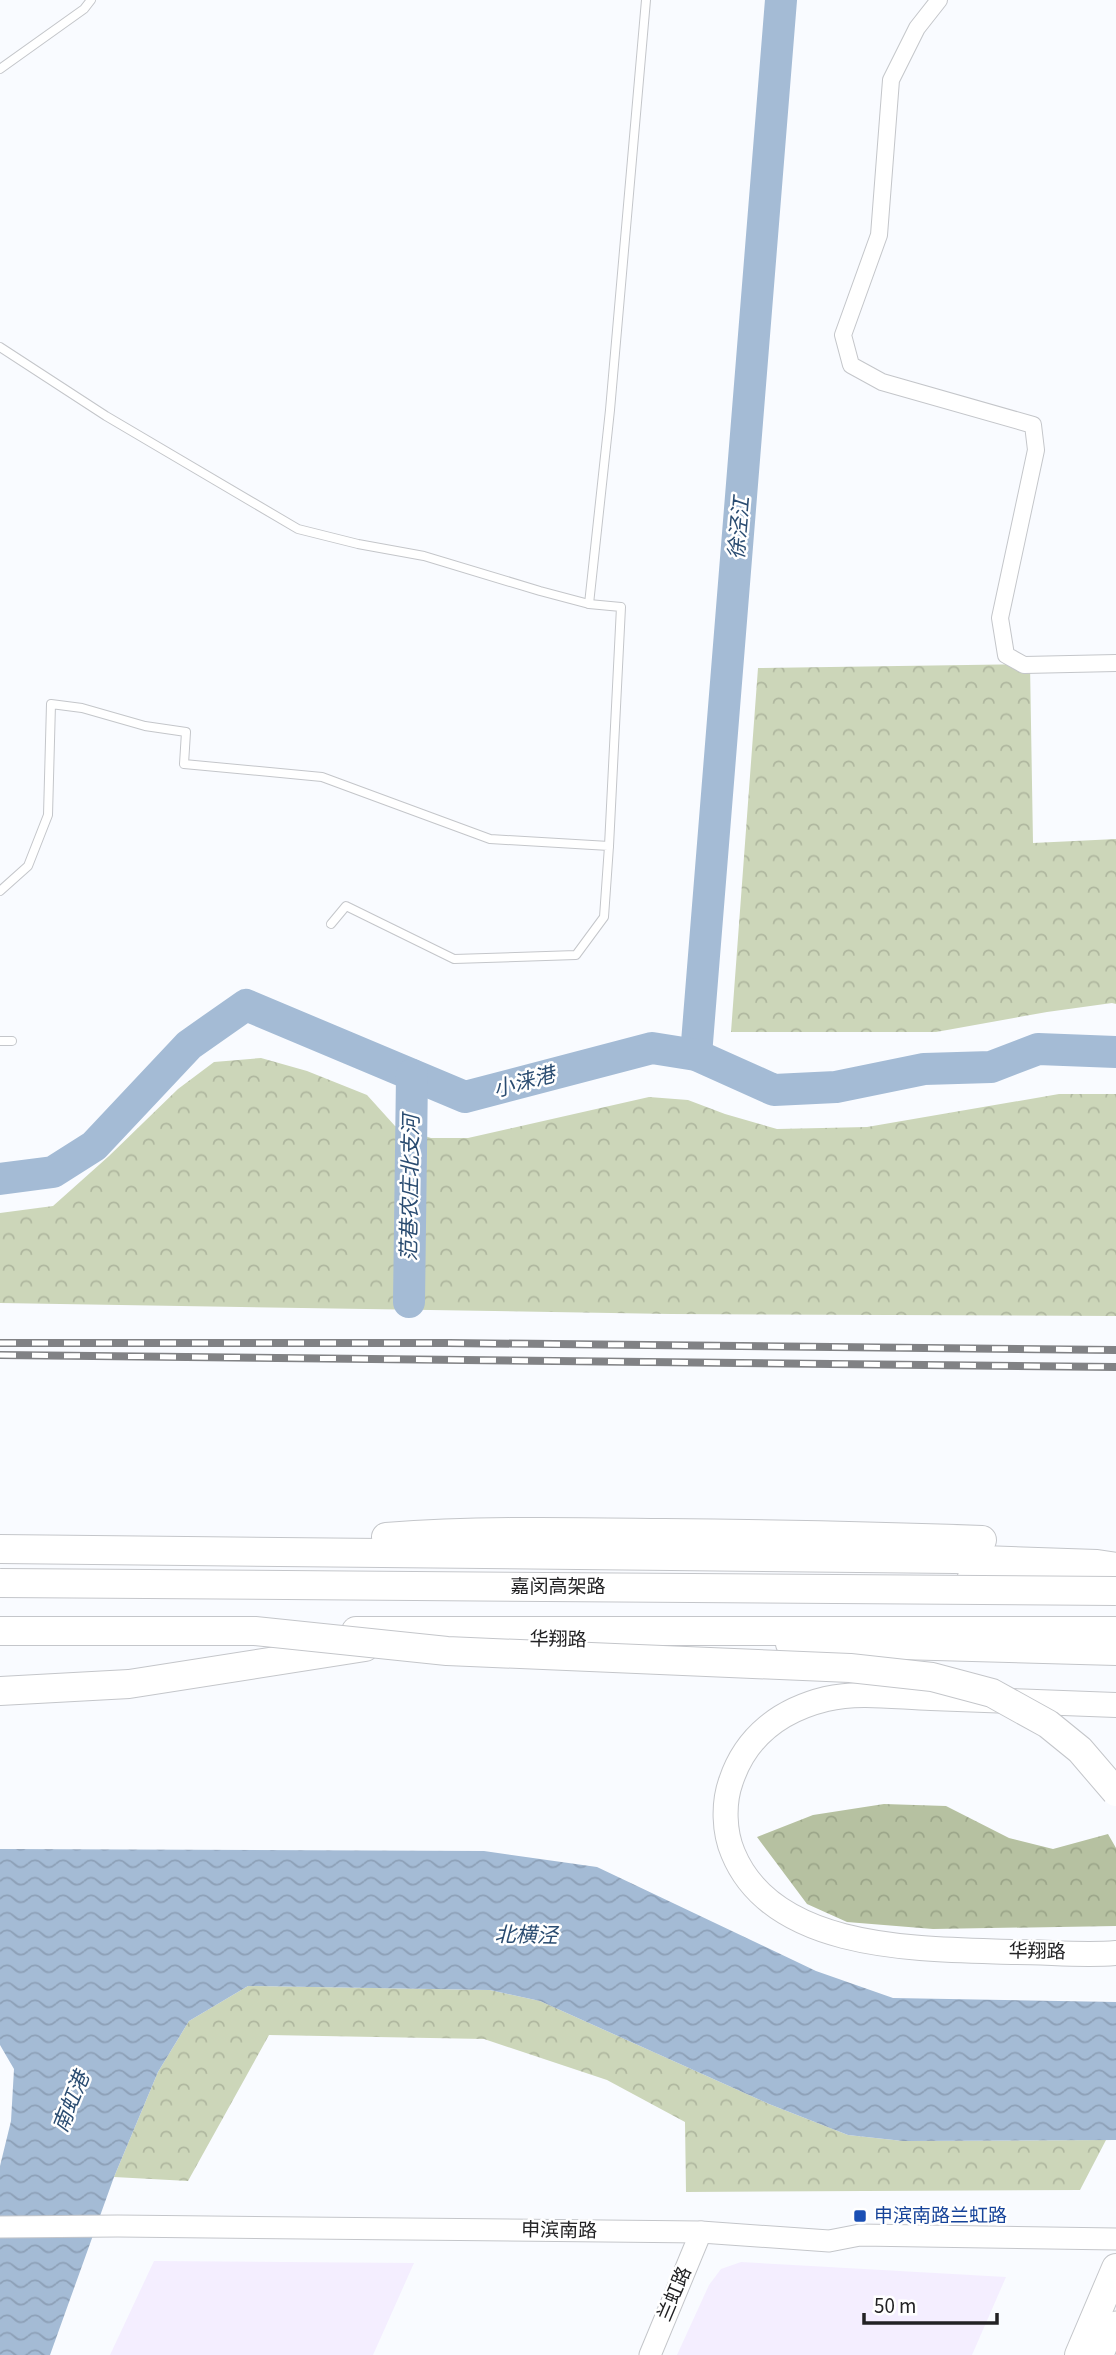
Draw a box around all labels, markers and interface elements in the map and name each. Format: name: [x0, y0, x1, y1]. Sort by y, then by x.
water label: 徐泾江: [721, 493, 757, 561]
water label: 小涞港: [490, 1059, 561, 1105]
water label: 范巷农庄北支河: [394, 1110, 426, 1262]
street label: 嘉闵高架路: [510, 1574, 606, 1601]
street label: 华翔路: [529, 1626, 587, 1654]
water label: 北横泾: [494, 1919, 560, 1951]
street label: 华翔路: [1008, 1938, 1066, 1966]
water label: 南虹港: [45, 2064, 98, 2137]
place label: 申滨南路兰虹路: [874, 2203, 1007, 2230]
marker: 申滨南路兰虹路: [852, 2208, 868, 2224]
street label: 申滨南路: [521, 2217, 597, 2245]
street label: 兰虹路: [651, 2262, 699, 2326]
scale bar: [864, 2282, 997, 2326]
text: 50 m: [874, 2291, 916, 2321]

